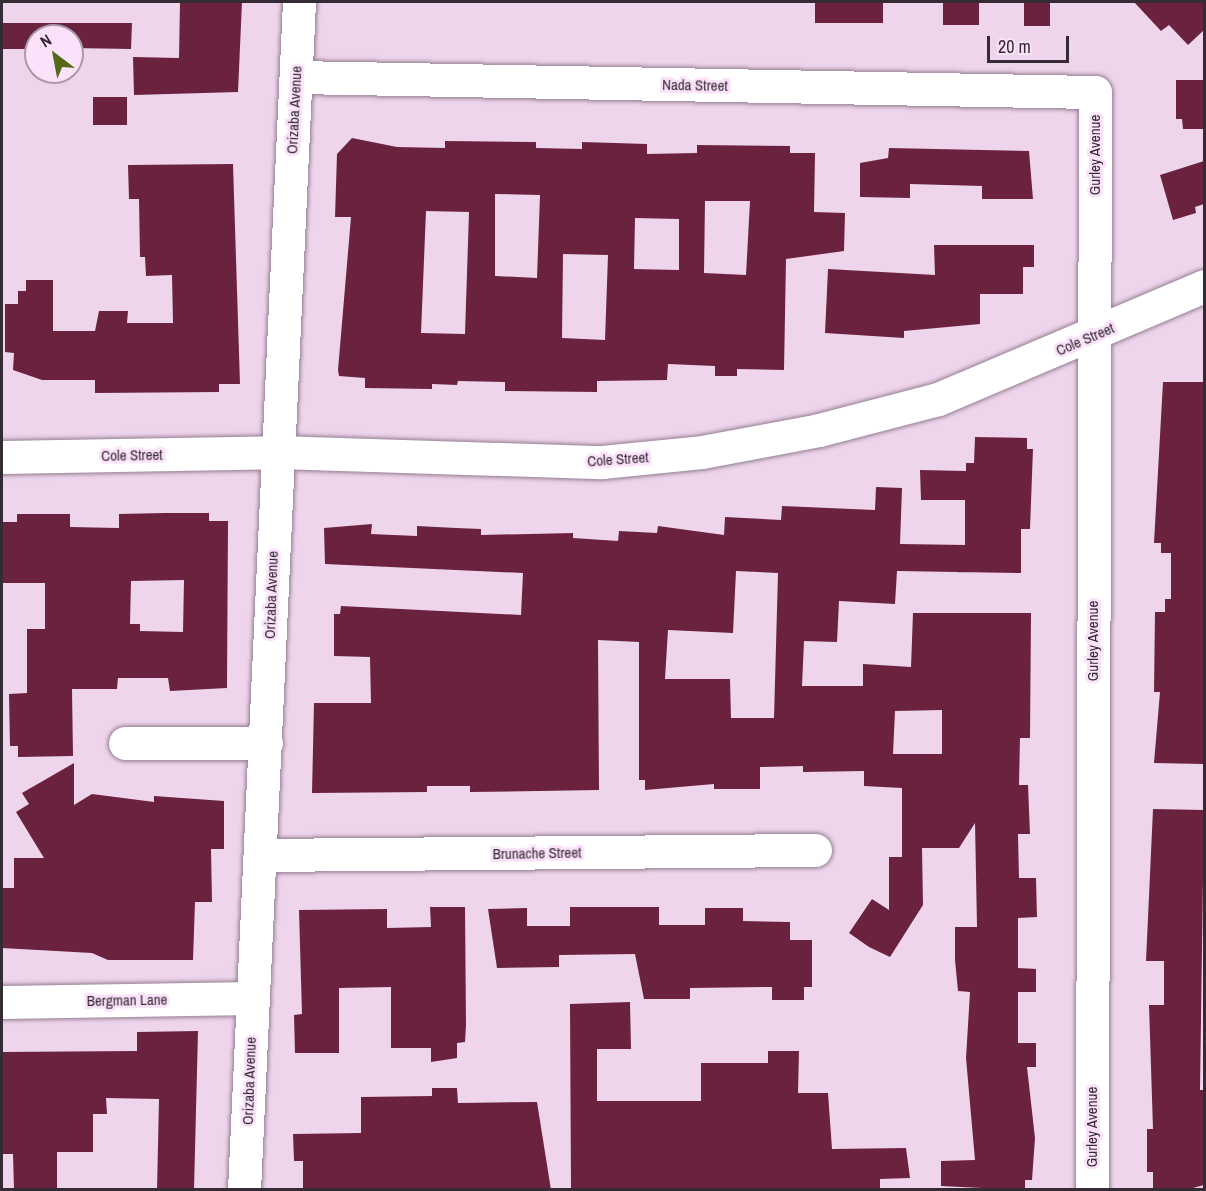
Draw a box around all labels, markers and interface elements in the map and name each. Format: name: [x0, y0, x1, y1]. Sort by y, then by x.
north arrow: [24, 24, 84, 84]
scale bar: [990, 24, 1072, 62]
text: N: [36, 29, 55, 52]
text: 20 m: [998, 34, 1031, 59]
street label: Orizaba Avenue: [283, 65, 305, 155]
street label: Nada Street: [662, 75, 728, 95]
street label: Gurley Avenue: [1086, 114, 1104, 196]
street label: Cole Street: [1053, 319, 1117, 359]
street label: Cole Street: [101, 445, 163, 465]
street label: Cole Street: [587, 448, 649, 470]
street label: Orizaba Avenue: [260, 550, 282, 640]
street label: Gurley Avenue: [1084, 600, 1102, 682]
street label: Brunache Street: [492, 843, 582, 863]
street label: Bergman Lane: [87, 990, 167, 1010]
street label: Orizaba Avenue: [238, 1036, 260, 1126]
street label: Gurley Avenue: [1083, 1086, 1101, 1168]

